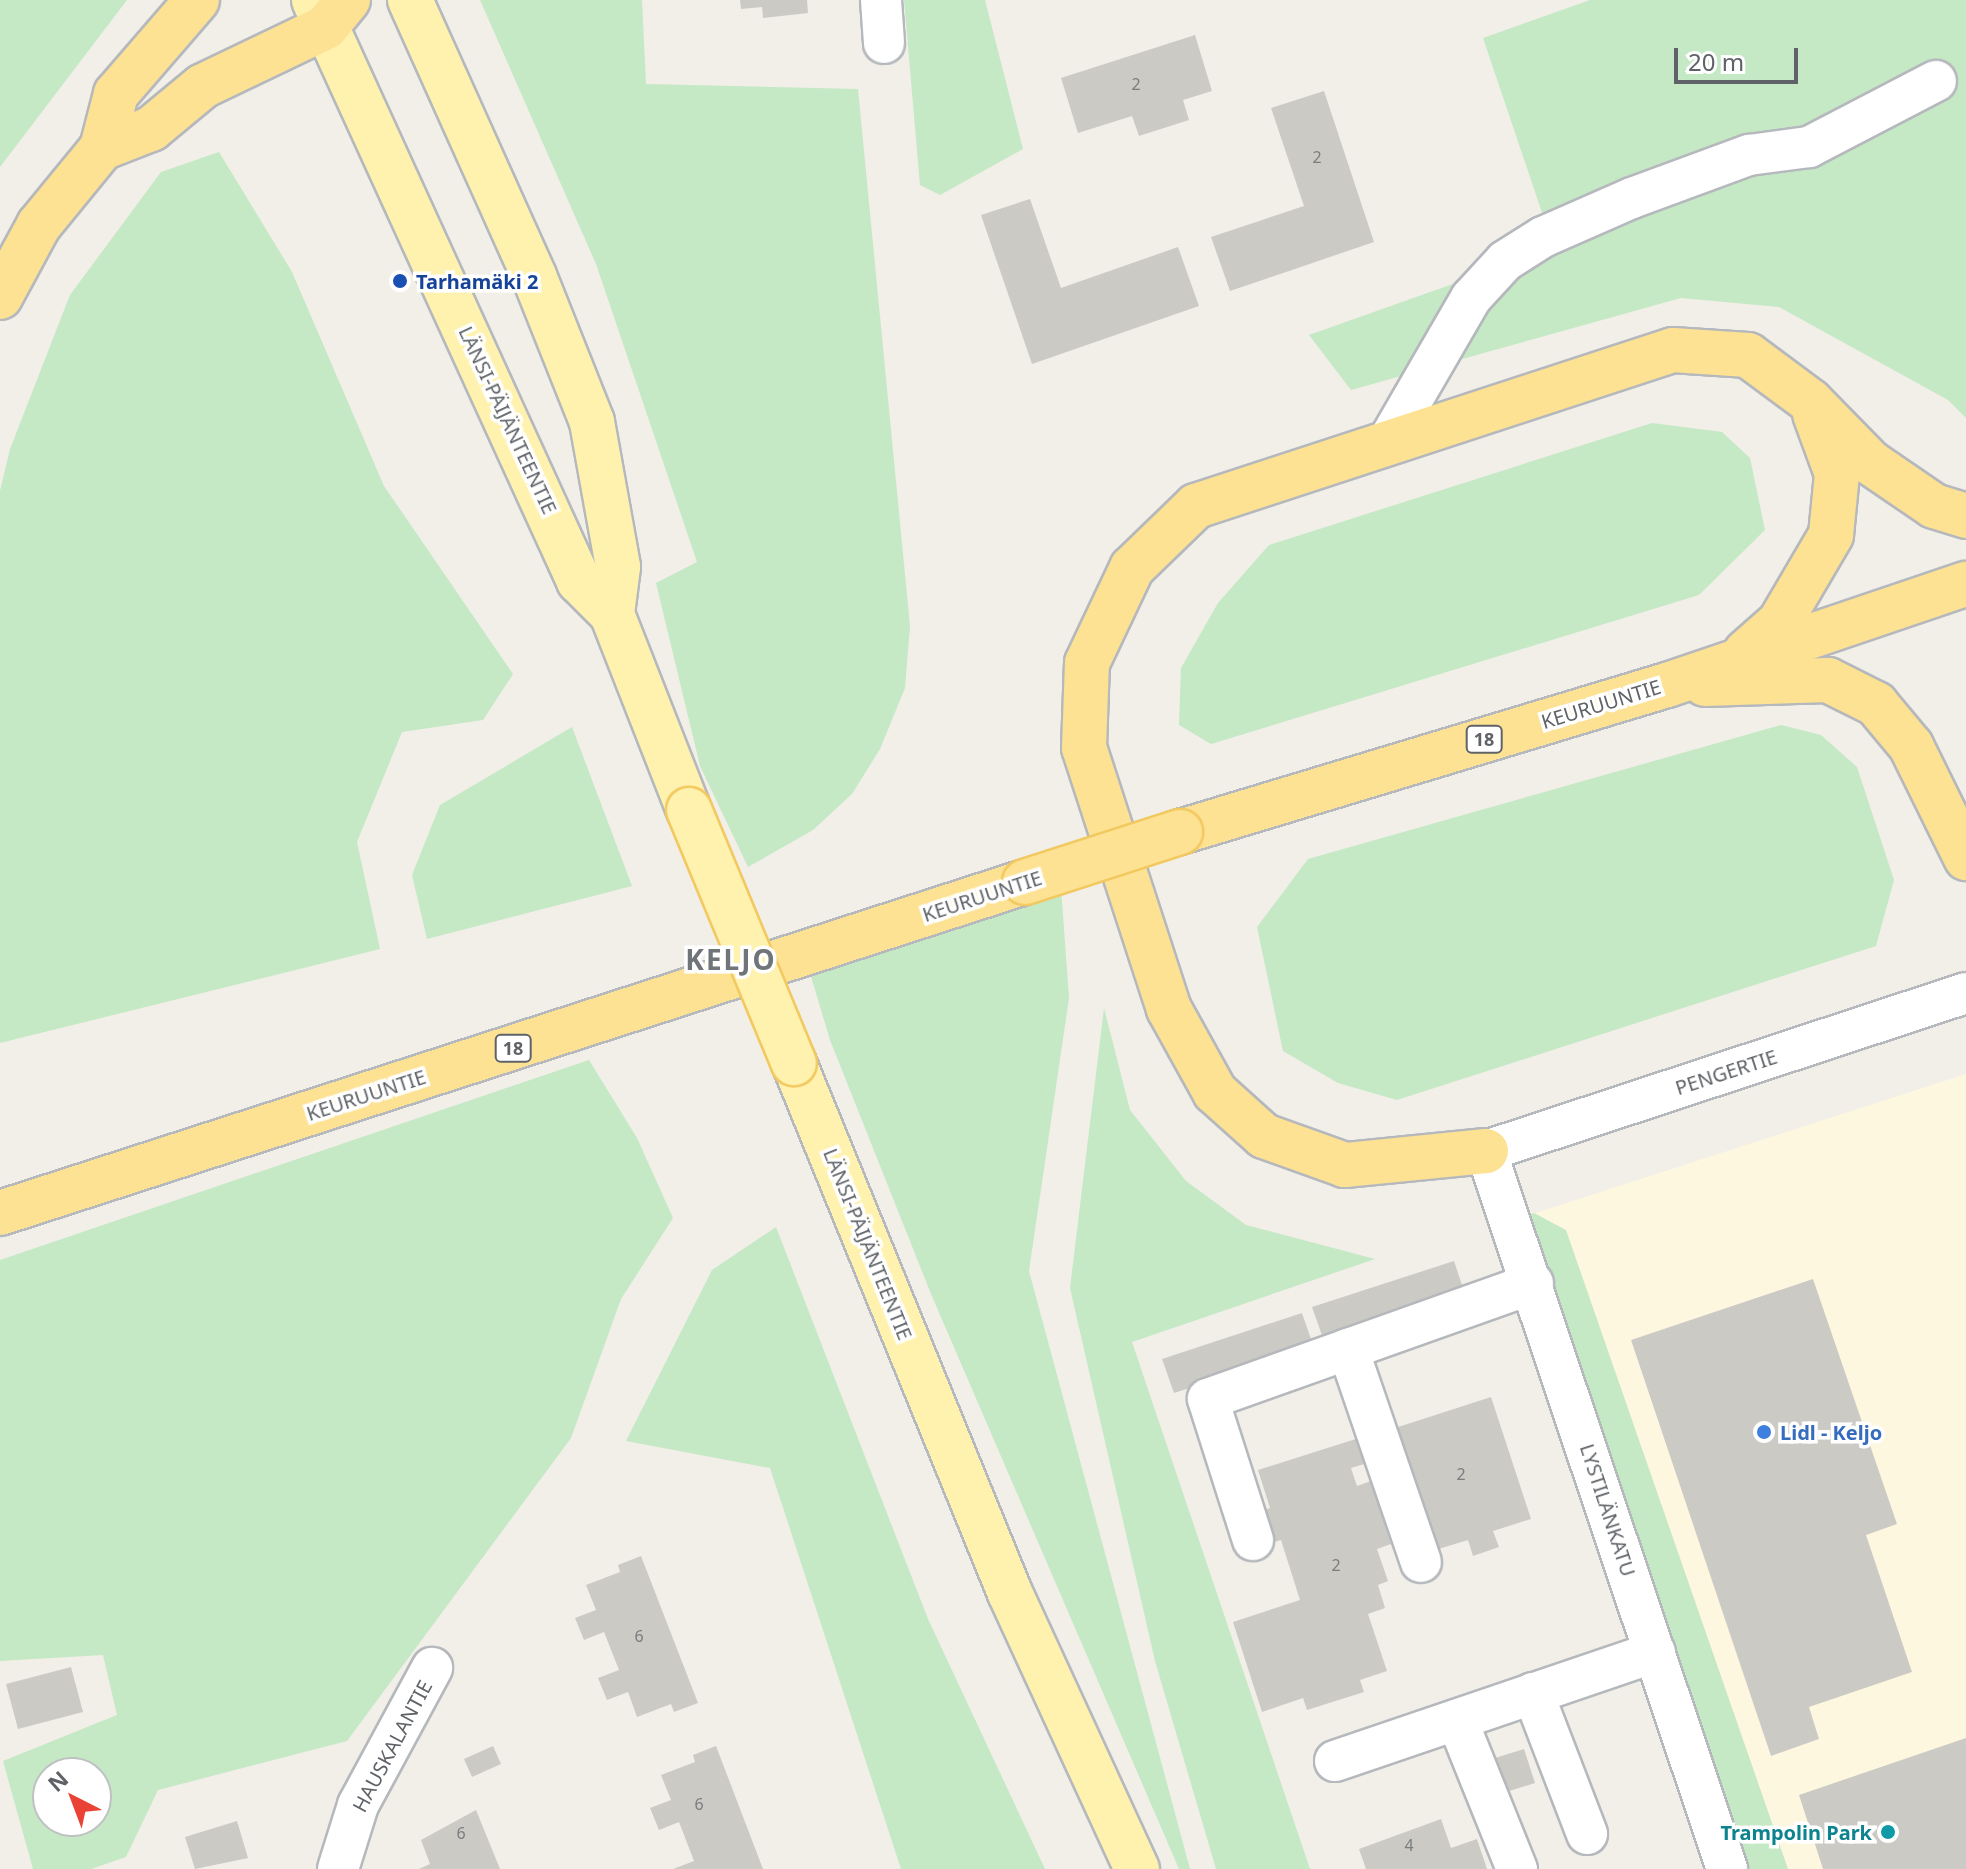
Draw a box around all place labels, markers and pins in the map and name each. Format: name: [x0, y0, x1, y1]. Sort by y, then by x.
place label: Tarhamäki 2: [416, 269, 538, 293]
marker: Tarhamäki 2: [391, 272, 409, 290]
place label: Lidl - Keljo: [1780, 1420, 1882, 1444]
marker: Lidl - Keljo: [1755, 1423, 1773, 1441]
place label: Trampolin Park: [1720, 1820, 1872, 1844]
marker: Trampolin Park: [1879, 1823, 1897, 1841]

